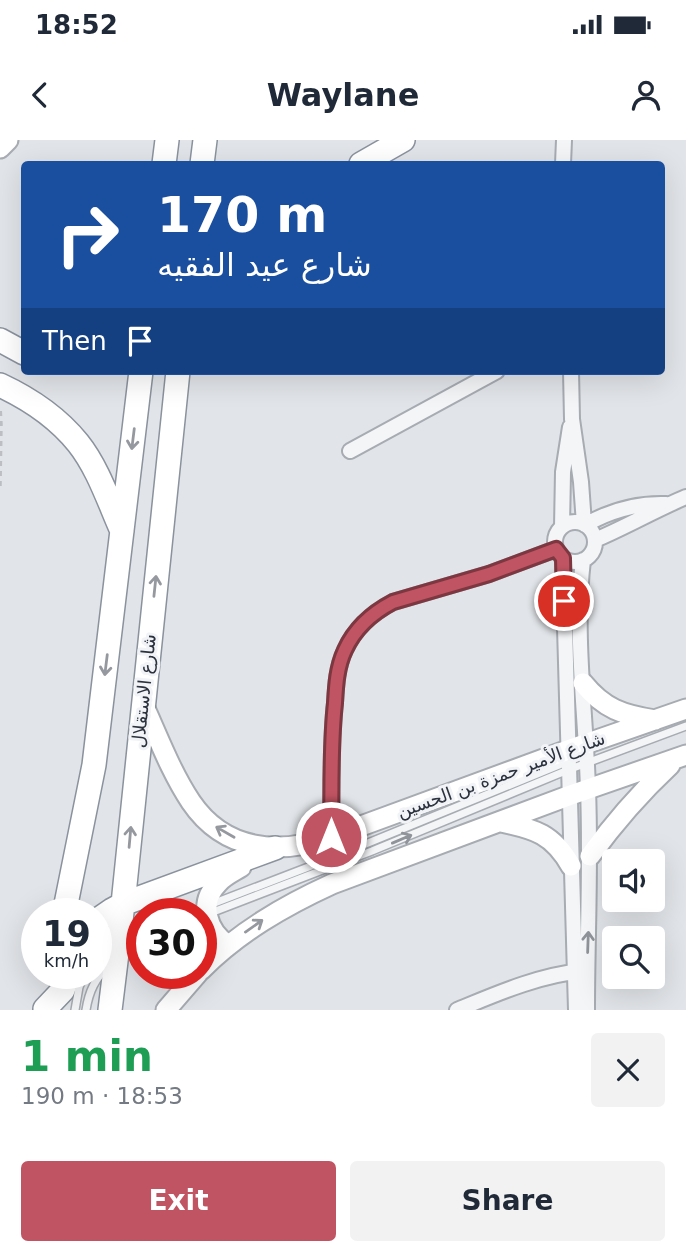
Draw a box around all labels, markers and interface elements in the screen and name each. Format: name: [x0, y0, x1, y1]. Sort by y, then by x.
text: 18:52: [35, 10, 118, 40]
icon: back: [21, 76, 59, 114]
text: Waylane: [267, 76, 419, 114]
icon: person: [627, 76, 665, 114]
text: 170 m: [157, 187, 327, 244]
icon: right: [42, 189, 133, 280]
text: شارع عيد الفقيه: [157, 246, 372, 284]
icon: arrive: [121, 322, 159, 360]
text: Then: [42, 326, 107, 356]
one-way arrow: [127, 427, 140, 450]
pin: [534, 571, 594, 631]
one-way arrow: [149, 575, 162, 598]
icon: arrive: [545, 582, 583, 620]
street label: شارع الاستقلال: [127, 633, 161, 749]
one-way arrow: [100, 653, 113, 676]
street label: شارع الأمير حمزة بن الحسين: [394, 727, 608, 823]
position arrow: [294, 800, 368, 874]
one-way arrow: [216, 825, 236, 839]
one-way arrow: [124, 826, 137, 848]
one-way arrow: [391, 832, 412, 845]
map controls: [602, 849, 665, 989]
button: sound: [602, 849, 665, 912]
speed limit sign: 30: [126, 898, 217, 989]
text: 19: [42, 914, 91, 954]
one-way arrow: [244, 919, 263, 933]
button: search: [602, 926, 665, 989]
one-way arrow: [582, 931, 595, 954]
text: km/h: [44, 950, 89, 971]
text: 1 min: [21, 1032, 153, 1081]
button: close: [591, 1033, 665, 1107]
text: 190 m · 18:53: [21, 1083, 183, 1109]
button: Exit: [21, 1161, 336, 1241]
button: Share: [350, 1161, 665, 1241]

